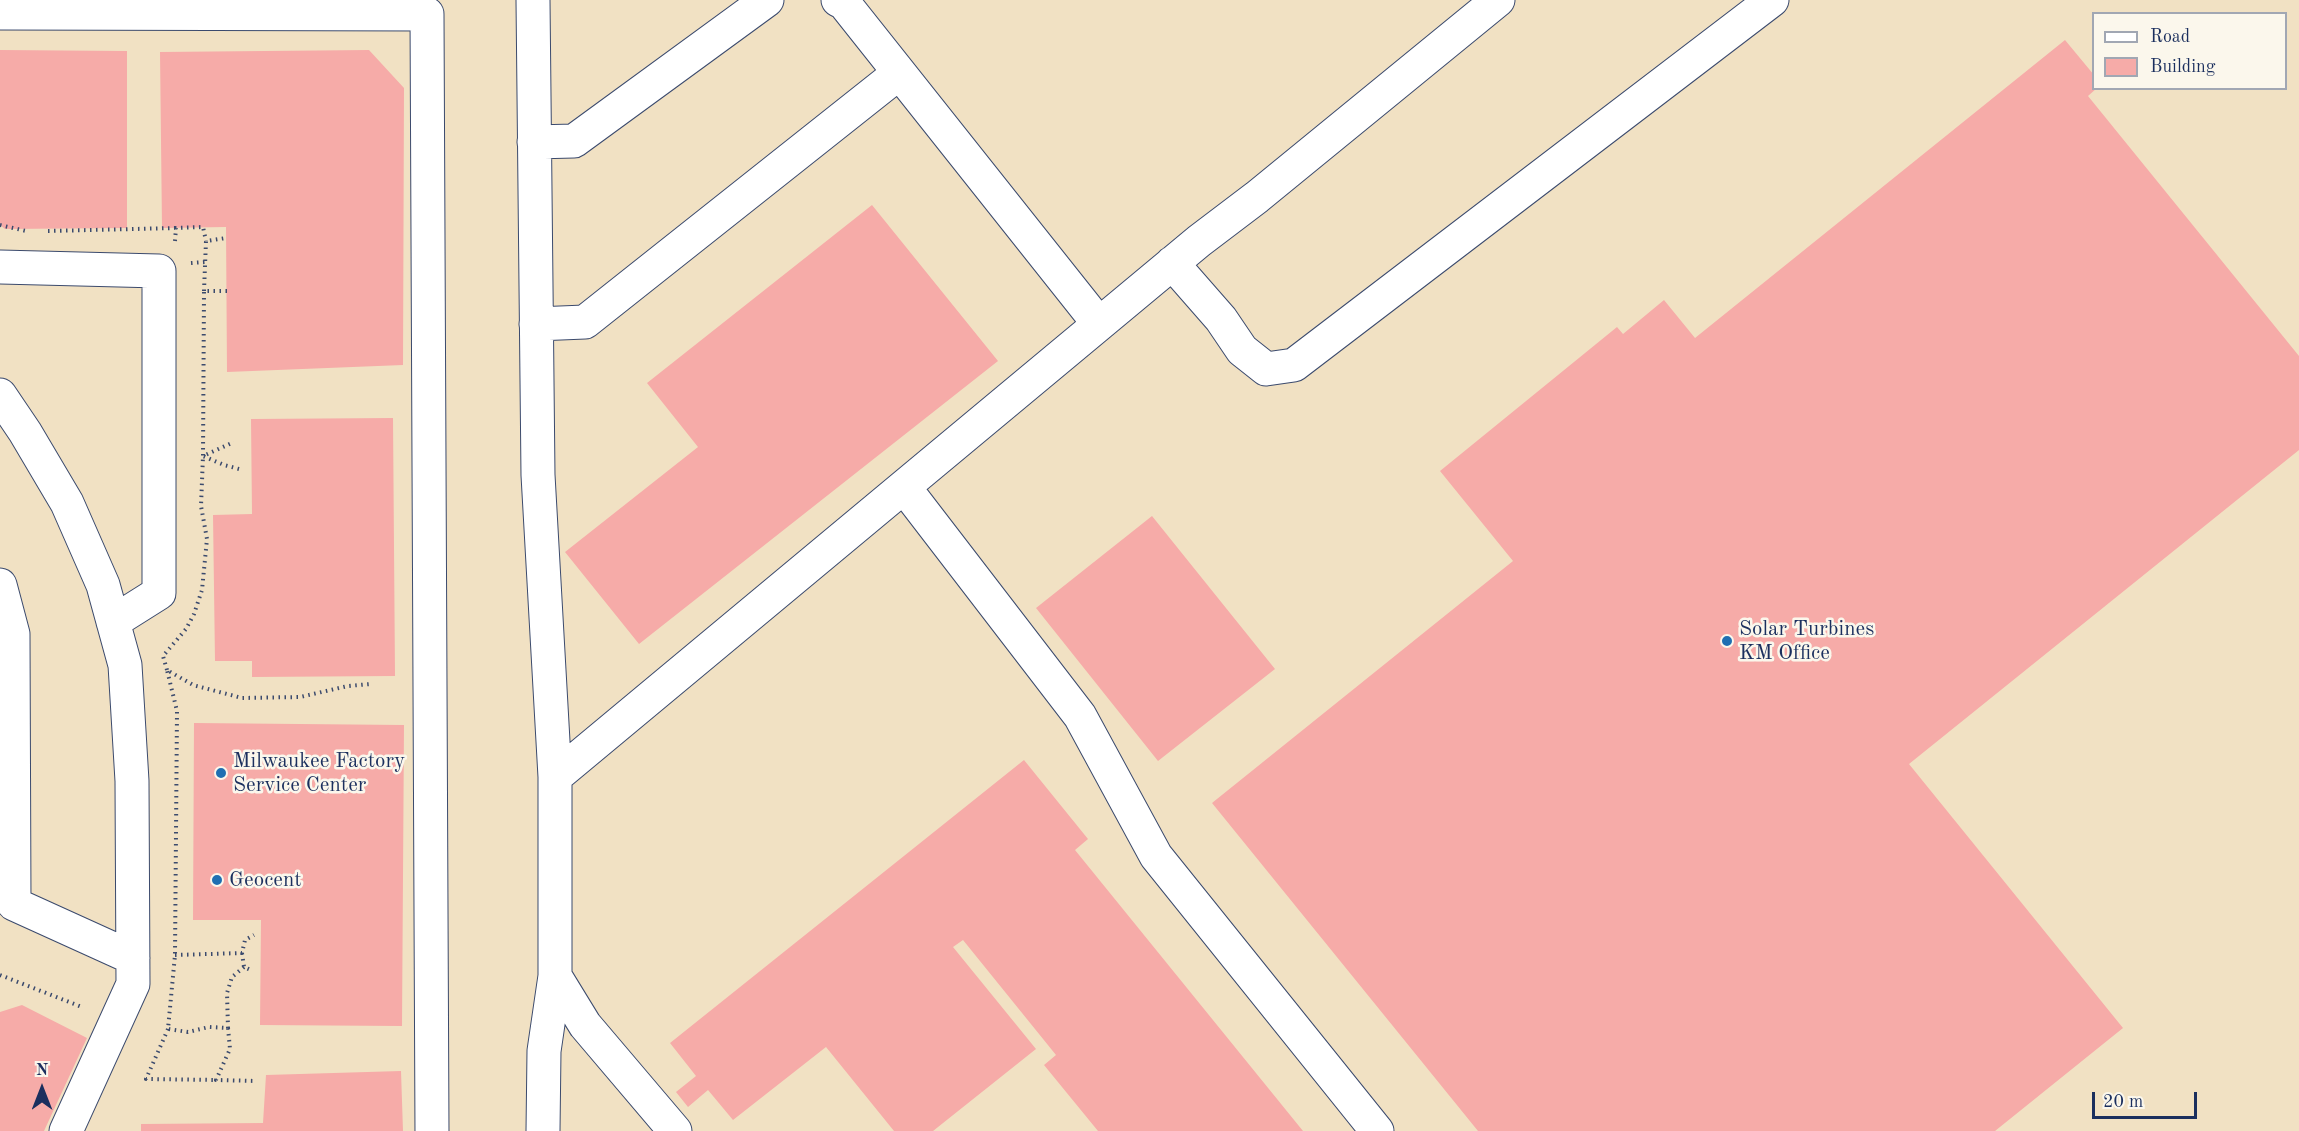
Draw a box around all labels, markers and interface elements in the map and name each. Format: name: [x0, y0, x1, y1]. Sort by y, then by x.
legend: [2092, 12, 2287, 90]
text: Road: [2150, 28, 2190, 46]
text: Building: [2150, 58, 2215, 76]
place label: Solar Turbines KM Office: [1739, 616, 1874, 666]
marker: Solar Turbines KM Office: [1720, 634, 1734, 648]
place label: Milwaukee Factory Service Center: [233, 748, 405, 798]
marker: Milwaukee Factory Service Center: [214, 766, 228, 780]
place label: Geocent: [229, 867, 302, 893]
marker: Geocent: [210, 873, 224, 887]
north arrow: [12, 1059, 72, 1119]
text: N: [36, 1063, 48, 1079]
scale bar: [2095, 1080, 2200, 1118]
text: 20 m: [2103, 1093, 2143, 1111]

